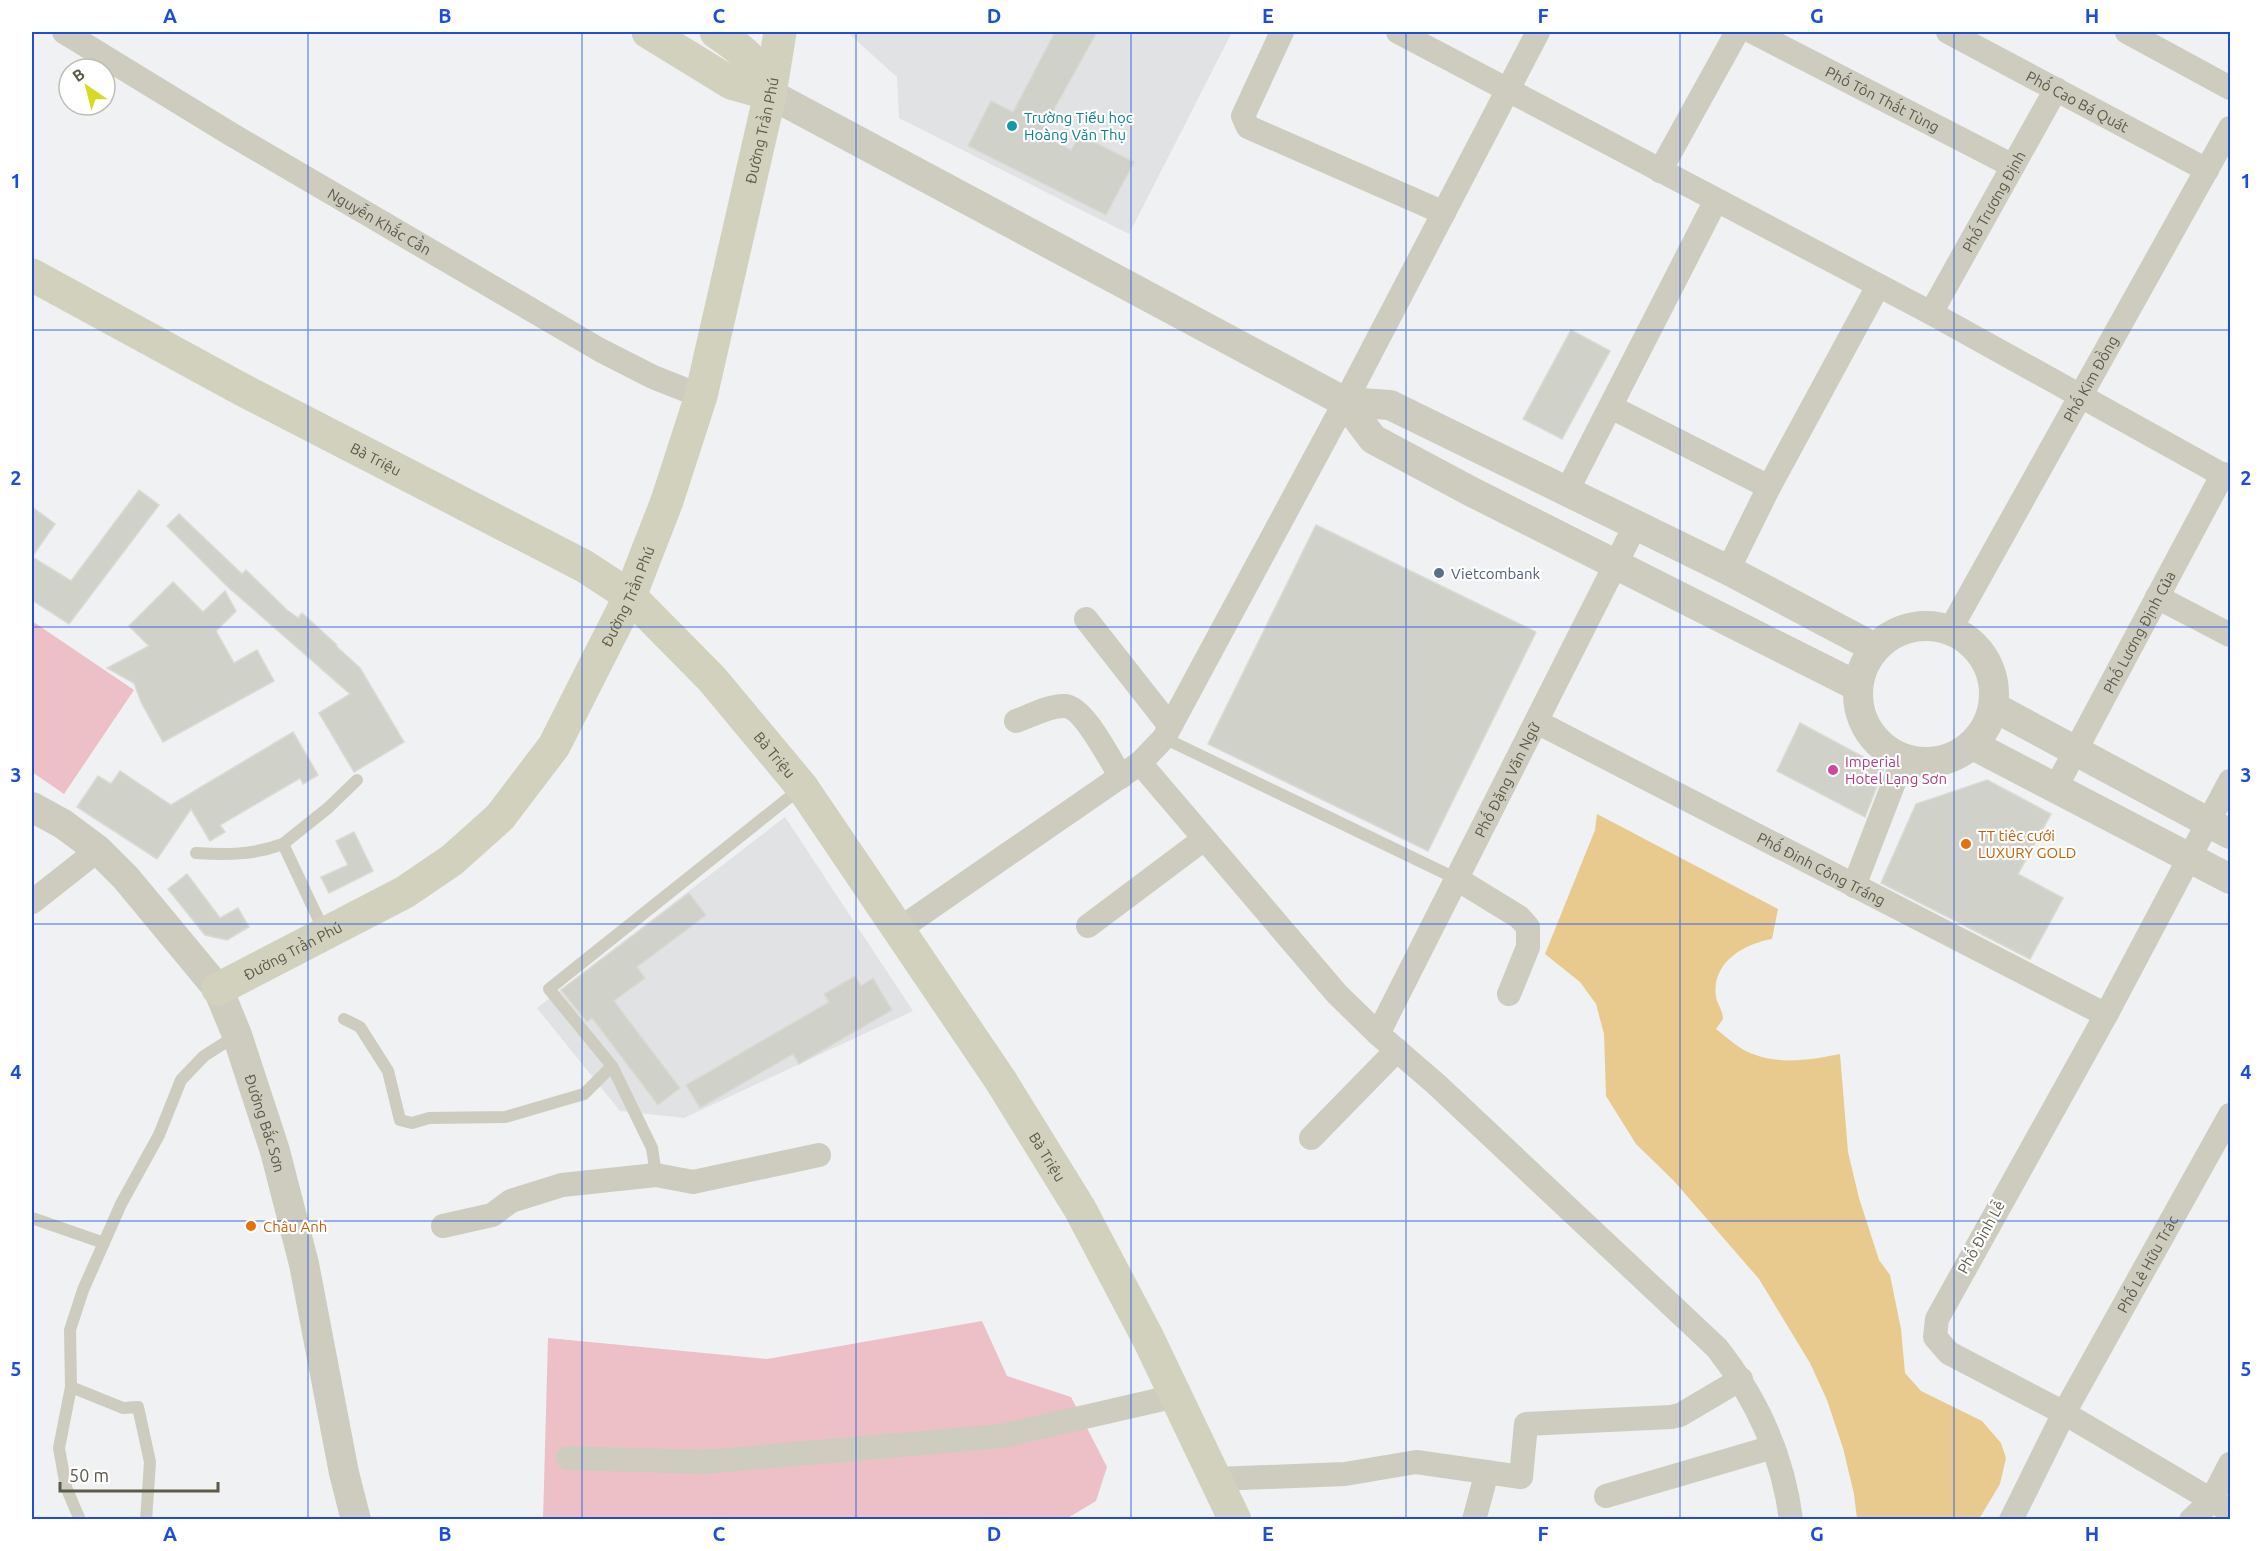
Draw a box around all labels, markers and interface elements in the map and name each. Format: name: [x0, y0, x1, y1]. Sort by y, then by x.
text: A: [163, 4, 177, 27]
text: B: [438, 4, 452, 27]
text: C: [713, 4, 726, 27]
text: D: [987, 4, 1001, 27]
text: E: [1262, 4, 1274, 27]
text: F: [1537, 4, 1549, 27]
text: G: [1810, 4, 1824, 27]
text: H: [2085, 4, 2099, 27]
north arrow: [57, 57, 117, 117]
street label: Phố Tôn Thất Tùng: [1823, 62, 1943, 135]
text: B: [69, 64, 88, 85]
street label: Phố Cao Bá Quát: [2024, 67, 2132, 135]
street label: Đường Trần Phú: [741, 76, 781, 185]
place label: Trường Tiểu học Hoàng Văn Thụ: [1024, 109, 1133, 143]
marker: Trường Tiểu học Hoàng Văn Thụ: [1005, 119, 1019, 133]
street label: Phố Trương Định: [1958, 148, 2028, 255]
text: 1: [10, 169, 22, 192]
text: 1: [2240, 169, 2252, 192]
street label: Nguyễn Khắc Cần: [325, 184, 434, 258]
street label: Phố Kim Đồng: [2059, 332, 2121, 425]
street label: Bà Triệu: [348, 439, 404, 479]
text: 2: [10, 466, 22, 489]
text: 2: [2240, 466, 2252, 489]
street label: Đường Trần Phú: [597, 544, 657, 649]
place label: Vietcombank: [1451, 565, 1540, 582]
marker: Vietcombank: [1432, 566, 1446, 580]
street label: Phố Lương Định Của: [2099, 568, 2178, 696]
street label: Phố Đặng Văn Ngữ: [1471, 719, 1543, 840]
street label: Bà Triệu: [751, 728, 799, 781]
place label: Imperial Hotel Lạng Sơn: [1845, 753, 1947, 787]
text: 3: [10, 763, 22, 786]
marker: Imperial Hotel Lạng Sơn: [1826, 763, 1840, 777]
text: 3: [2240, 763, 2252, 786]
place label: TT tiêc cưới LUXURY GOLD: [1978, 827, 2076, 861]
street label: Phố Đinh Công Tráng: [1755, 828, 1888, 909]
marker: TT tiêc cưới LUXURY GOLD: [1959, 837, 1973, 851]
street label: Đường Trần Phú: [240, 918, 345, 983]
text: 4: [10, 1060, 22, 1083]
text: 4: [2240, 1060, 2252, 1083]
street label: Đường Bắc Sơn: [242, 1072, 289, 1174]
street label: Bà Triệu: [1026, 1129, 1069, 1184]
street label: Phố Đinh Lễ: [1953, 1197, 2008, 1276]
street label: Phố Lê Hữu Trác: [2113, 1212, 2181, 1316]
place label: Châu Anh: [263, 1218, 327, 1235]
marker: Châu Anh: [244, 1219, 258, 1233]
text: 5: [10, 1357, 22, 1380]
text: 5: [2240, 1357, 2252, 1380]
scale bar: [60, 1455, 218, 1493]
text: 50 m: [69, 1465, 109, 1485]
text: A: [163, 1522, 177, 1545]
text: B: [438, 1522, 452, 1545]
text: C: [713, 1522, 726, 1545]
text: D: [987, 1522, 1001, 1545]
text: E: [1262, 1522, 1274, 1545]
text: F: [1537, 1522, 1549, 1545]
text: G: [1810, 1522, 1824, 1545]
text: H: [2085, 1522, 2099, 1545]

